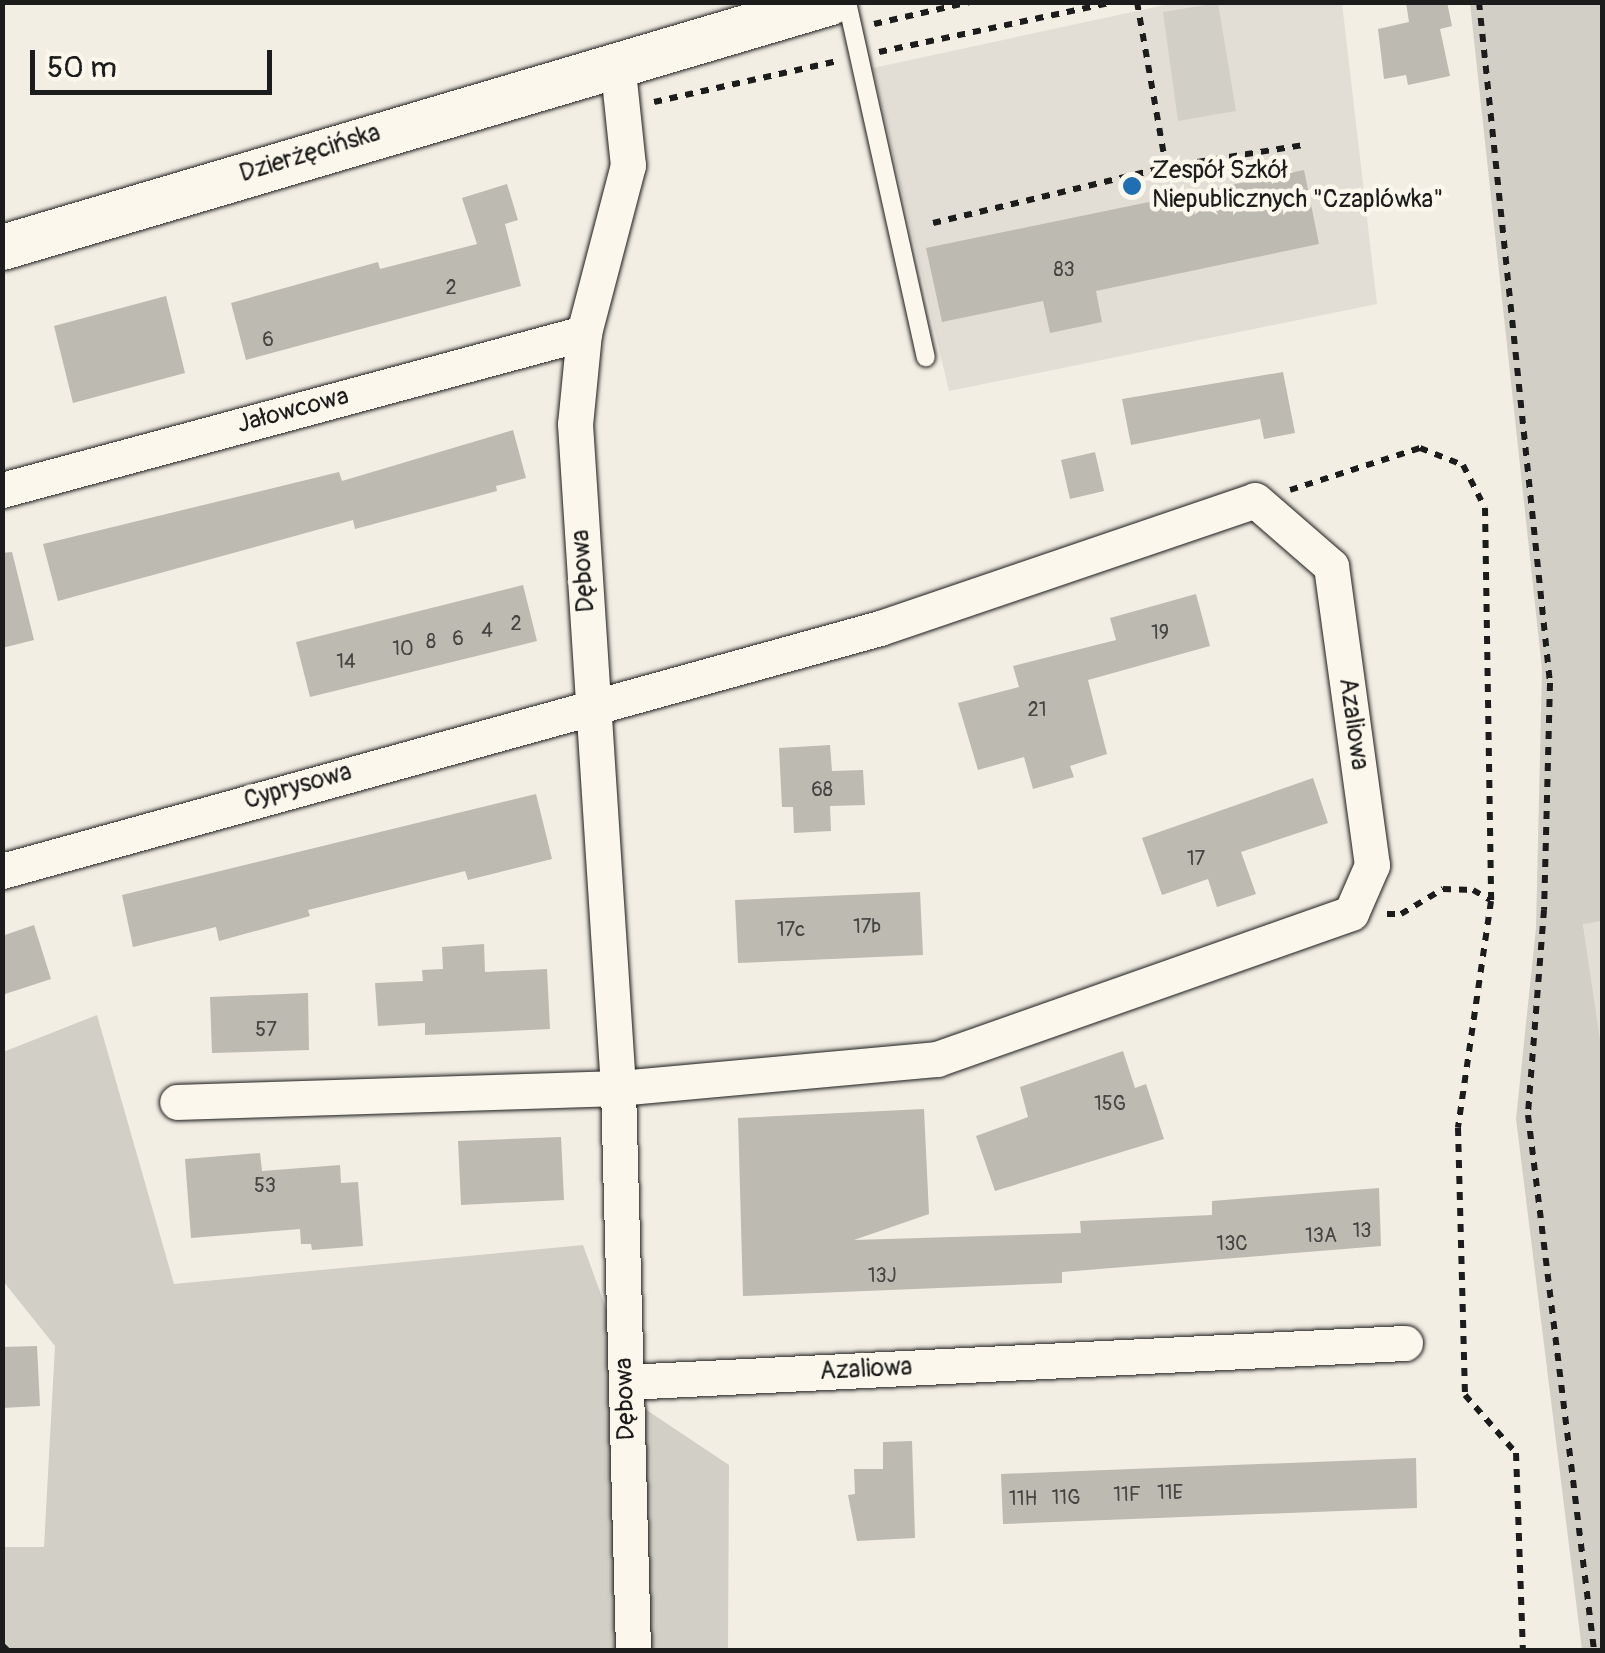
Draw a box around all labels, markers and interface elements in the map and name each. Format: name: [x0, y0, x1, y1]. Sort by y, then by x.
scale bar: [35, 30, 278, 92]
text: 50 m: [47, 49, 117, 86]
street label: Dzierżęcińska: [236, 118, 384, 190]
place label: Zespół Szkół Niepublicznych "Czaplówka": [1152, 157, 1443, 216]
marker: Zespół Szkół Niepublicznych "Czaplówka": [1121, 175, 1143, 197]
house number: 83: [1053, 257, 1075, 281]
house number: 2: [445, 275, 457, 299]
house number: 6: [262, 327, 274, 351]
street label: Jałowcowa: [234, 382, 352, 440]
street label: Dębowa: [566, 529, 602, 613]
house number: 2: [510, 611, 522, 635]
house number: 4: [481, 618, 493, 642]
house number: 19: [1151, 620, 1169, 644]
house number: 6: [452, 626, 464, 650]
house number: 8: [426, 629, 436, 653]
house number: 10: [392, 636, 414, 660]
house number: 14: [336, 649, 356, 673]
street label: Azaliowa: [1332, 676, 1374, 772]
house number: 21: [1028, 697, 1046, 721]
street label: Cyprysowa: [241, 757, 355, 817]
house number: 68: [811, 777, 833, 801]
house number: 17: [1187, 846, 1205, 870]
house number: 17b: [853, 914, 881, 938]
house number: 17c: [777, 917, 805, 941]
house number: 57: [255, 1017, 277, 1041]
house number: 15G: [1094, 1091, 1126, 1115]
house number: 53: [254, 1173, 276, 1197]
house number: 13: [1353, 1218, 1371, 1242]
house number: 13A: [1305, 1223, 1337, 1247]
house number: 13C: [1216, 1231, 1248, 1255]
house number: 13J: [868, 1263, 896, 1287]
street label: Azaliowa: [819, 1353, 913, 1387]
street label: Dębowa: [610, 1357, 642, 1441]
house number: 11E: [1157, 1480, 1183, 1504]
house number: 11F: [1113, 1482, 1141, 1506]
house number: 11G: [1052, 1485, 1080, 1509]
house number: 11H: [1009, 1486, 1037, 1510]

